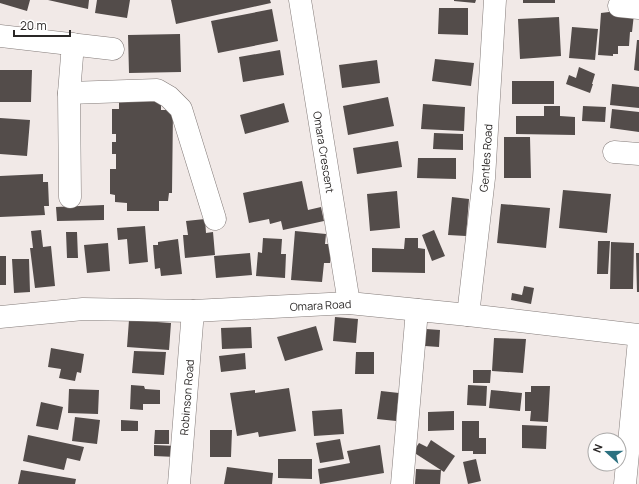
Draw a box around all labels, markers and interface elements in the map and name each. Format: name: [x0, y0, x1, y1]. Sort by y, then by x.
scale bar: [14, 12, 70, 38]
text: 20 m: [20, 17, 47, 34]
street label: Omara Crescent: [311, 110, 339, 194]
street label: Gentles Road: [475, 124, 495, 193]
street label: Omara Road: [289, 295, 352, 314]
street label: Robinson Road: [175, 359, 197, 436]
north arrow: [587, 432, 627, 472]
text: N: [589, 442, 606, 455]

